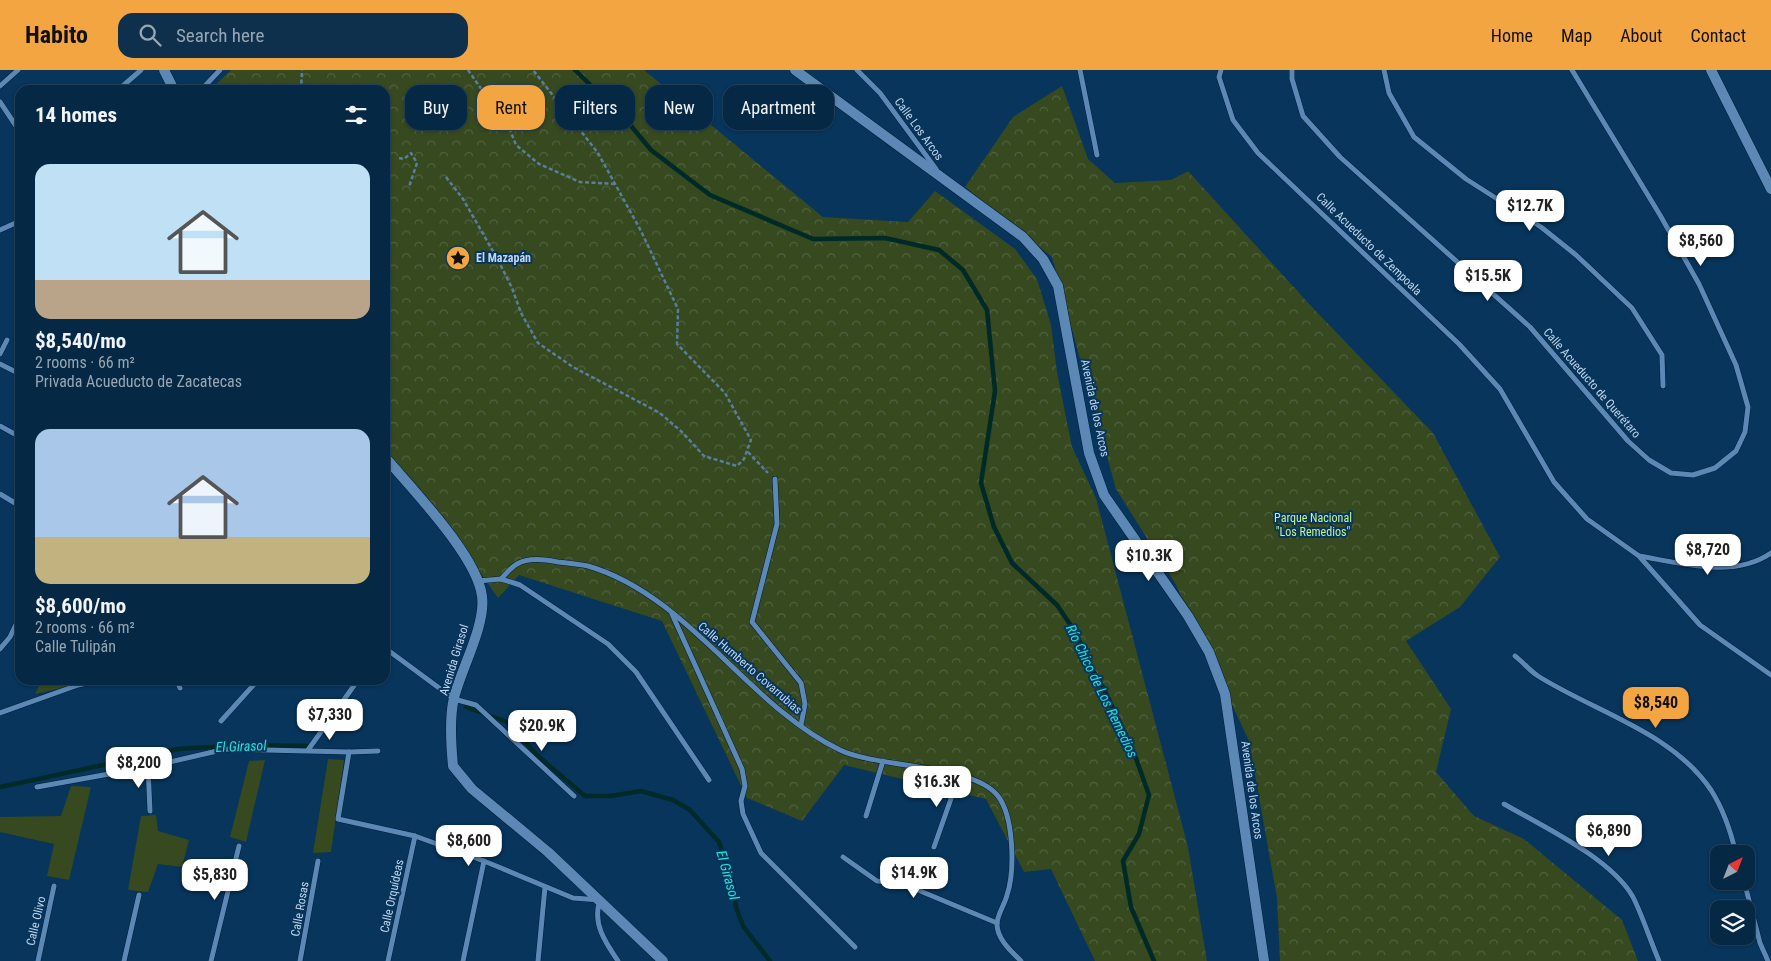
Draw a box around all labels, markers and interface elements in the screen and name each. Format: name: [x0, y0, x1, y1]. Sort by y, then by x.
search box: [118, 13, 468, 58]
text: Habito: [25, 21, 88, 49]
icon: search: [136, 21, 164, 49]
text: Search here: [176, 24, 264, 47]
text: Home: [1491, 25, 1533, 46]
text: Map: [1561, 25, 1592, 46]
text: About: [1620, 25, 1662, 46]
text: Contact: [1690, 25, 1746, 46]
chip: Buy: [405, 85, 467, 130]
chip: Rent: [477, 85, 545, 130]
chip: Filters: [555, 85, 635, 130]
chip: New: [645, 85, 713, 130]
chip: Apartment: [723, 85, 834, 130]
street label: Calle Los Arcos: [892, 95, 946, 163]
icon: filters: [342, 101, 370, 129]
text: 14 homes: [35, 103, 117, 127]
street label: Calle Acueducto de Zempoala: [1313, 190, 1425, 298]
pin: $12.7K: [1489, 190, 1571, 232]
text: $12.7K: [1507, 196, 1553, 215]
icon: home: [158, 197, 248, 287]
pin: $8,560: [1660, 224, 1742, 267]
text: $8,560: [1679, 231, 1723, 250]
place icon: El Mazapán: [445, 245, 471, 271]
place label: El Mazapán: [476, 251, 531, 265]
pin: $15.5K: [1447, 260, 1529, 302]
text: $15.5K: [1465, 266, 1511, 285]
street label: Calle Acueducto de Querétaro: [1541, 325, 1643, 441]
text: $8,540/mo: [35, 329, 126, 353]
text: 2 rooms · 66 m²: [35, 353, 135, 372]
street label: Avenida de los Arcos: [1078, 358, 1112, 458]
text: Privada Acueducto de Zacatecas: [35, 372, 242, 391]
icon: home: [158, 462, 248, 552]
park label: Parque Nacional "Los Remedios": [1274, 511, 1352, 539]
pin: $8,720: [1667, 534, 1749, 576]
pin: $10.3K: [1108, 540, 1190, 582]
text: $8,720: [1686, 540, 1730, 559]
text: $10.3K: [1126, 546, 1172, 565]
text: $8,600/mo: [35, 594, 126, 618]
text: 2 rooms · 66 m²: [35, 618, 135, 637]
street label: Calle Humberto Covarrubias: [695, 619, 805, 717]
water label: Río Chico de Los Remedios: [1063, 622, 1141, 760]
street label: Avenida Girasol: [437, 623, 471, 697]
text: Calle Tulipán: [35, 637, 116, 656]
pin: $8,540: [1615, 686, 1697, 729]
text: $8,540: [1634, 693, 1678, 712]
pin: $7,330: [289, 698, 371, 741]
text: $7,330: [308, 705, 352, 724]
pin: $20.9K: [501, 710, 583, 752]
text: $20.9K: [519, 716, 565, 735]
water label: El Girasol: [215, 737, 267, 755]
street label: Avenida de los Arcos: [1238, 740, 1266, 840]
pin: $8,200: [98, 746, 180, 789]
text: $8,200: [117, 753, 161, 772]
pin: $16.3K: [896, 766, 978, 808]
text: $16.3K: [914, 772, 960, 791]
pin: $6,890: [1568, 814, 1650, 857]
text: $6,890: [1587, 821, 1631, 840]
pin: $8,600: [428, 824, 510, 867]
text: $8,600: [447, 831, 491, 850]
north arrow: [1710, 845, 1755, 890]
map controls: [1710, 845, 1755, 945]
water label: El Girasol: [713, 848, 743, 902]
pin: $14.9K: [873, 856, 955, 899]
pin: $5,830: [174, 858, 256, 901]
street label: Calle Orquídeas: [377, 858, 407, 934]
text: $14.9K: [891, 863, 937, 882]
text: $5,830: [193, 865, 237, 884]
street label: Calle Rosas: [288, 880, 312, 938]
street label: Calle Olivo: [24, 895, 48, 947]
button: layers: [1710, 900, 1755, 945]

